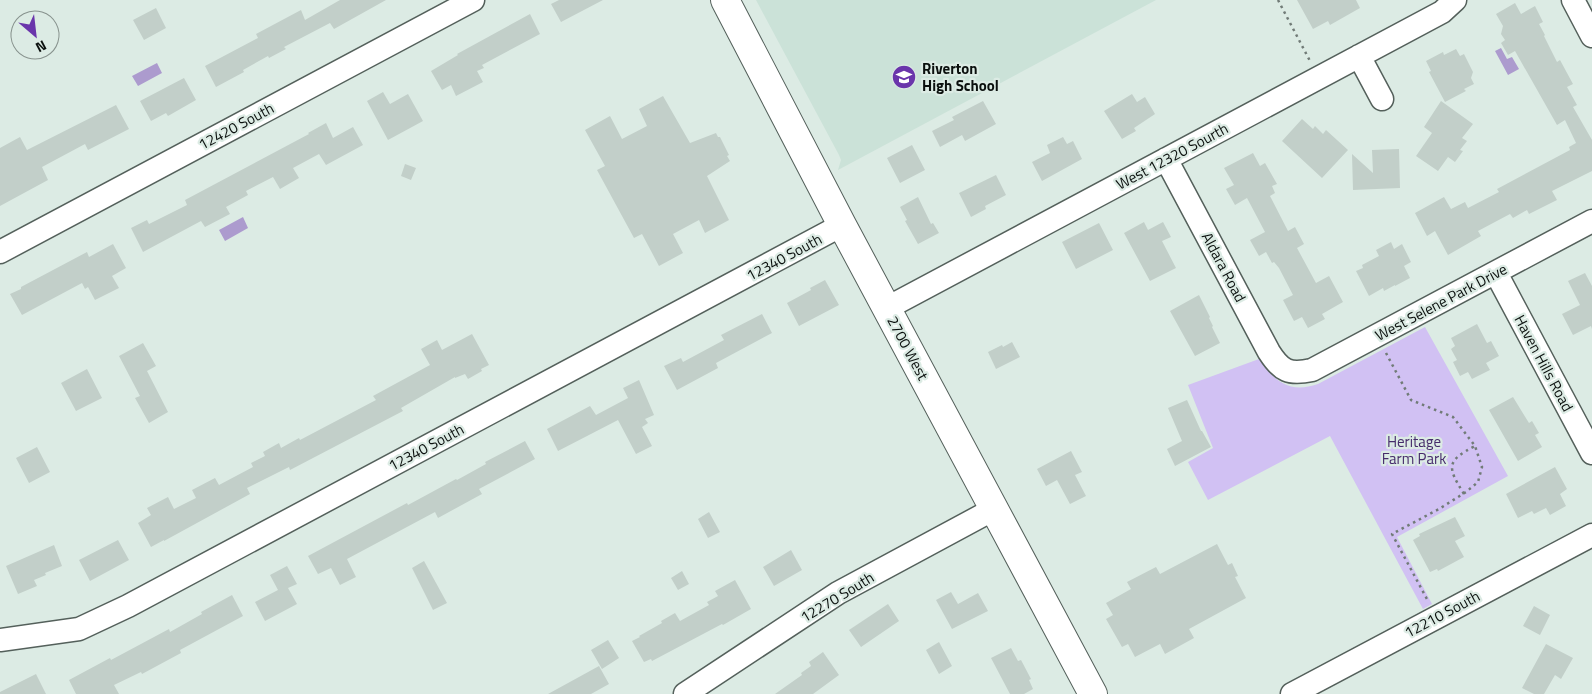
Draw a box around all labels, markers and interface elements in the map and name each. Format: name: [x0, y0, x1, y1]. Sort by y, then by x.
north arrow: [10, 10, 60, 60]
text: N: [32, 35, 51, 58]
place label: Riverton High School: [922, 57, 999, 97]
school or university icon: Riverton High School: [891, 64, 917, 90]
street label: 12420 South: [194, 96, 278, 156]
street label: West 12320 Sourth: [1112, 117, 1232, 195]
street label: 12340 South: [742, 227, 826, 287]
street label: Aldara Road: [1196, 228, 1252, 306]
street label: West Selene Park Drive: [1371, 257, 1511, 347]
street label: Haven Hills Road: [1509, 311, 1579, 415]
street label: 2700 West: [881, 312, 935, 385]
street label: 12340 South: [384, 417, 468, 477]
park label: Heritage Farm Park: [1382, 430, 1446, 470]
street label: 12270 South: [796, 566, 878, 628]
street label: 12210 South: [1400, 584, 1484, 644]

